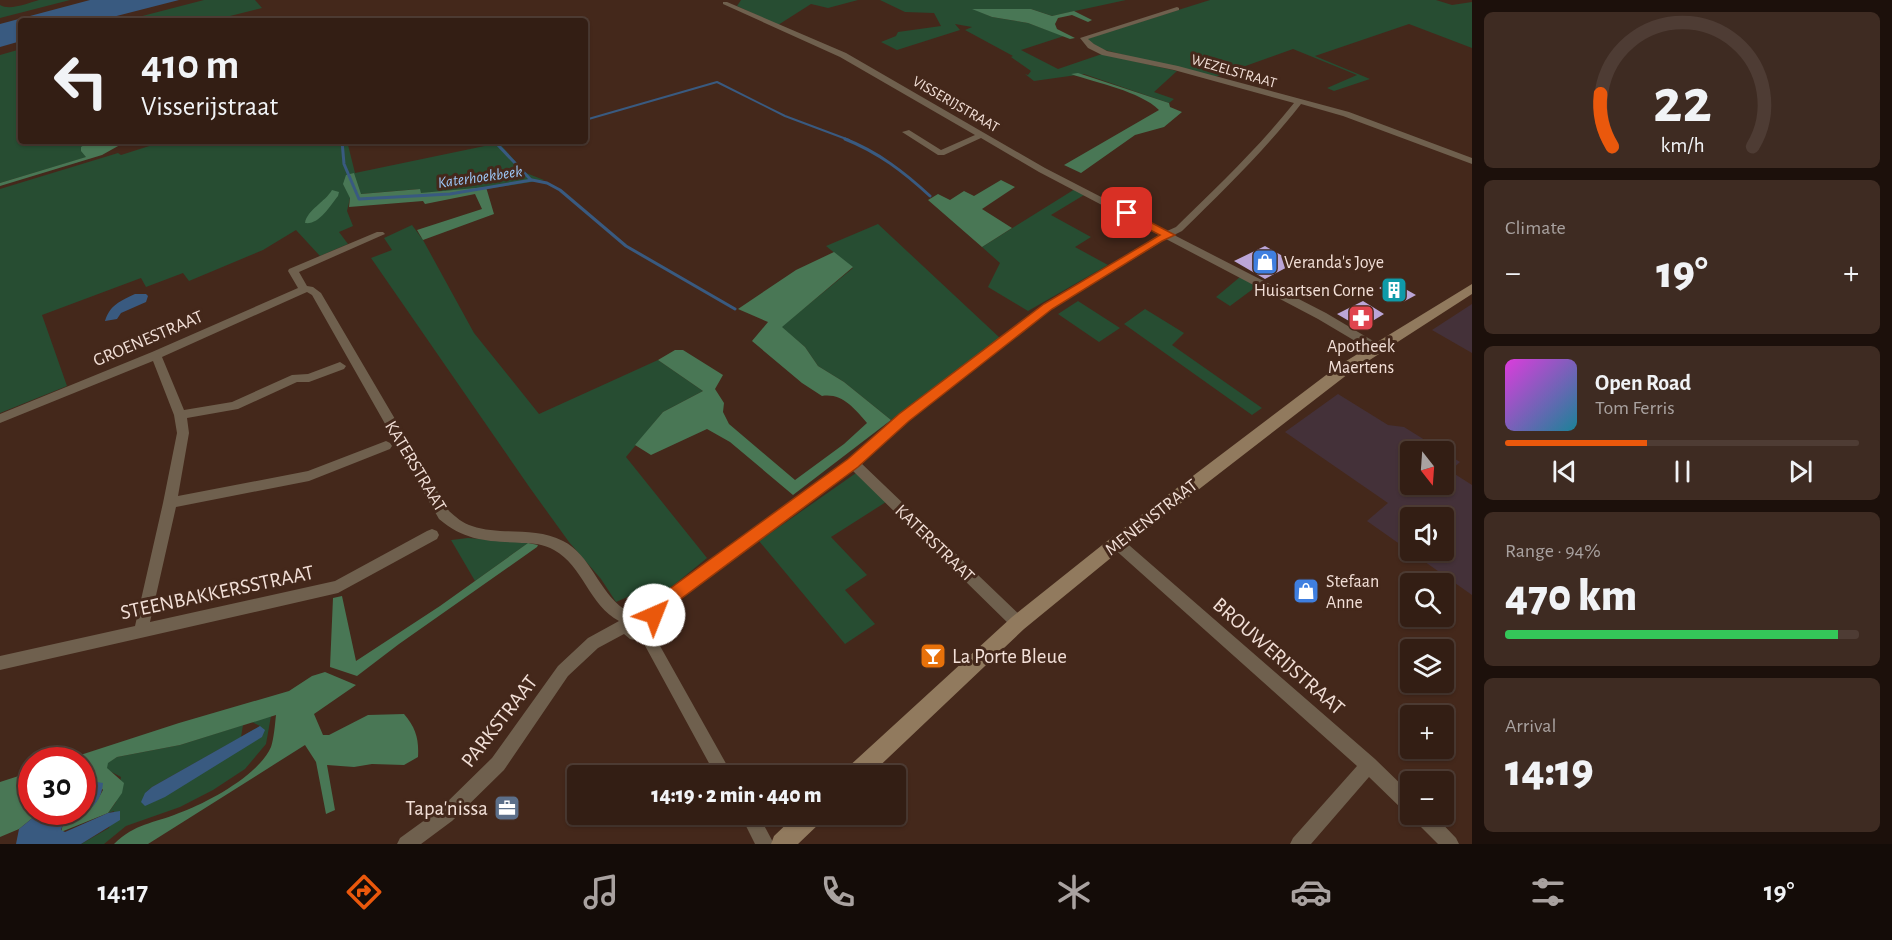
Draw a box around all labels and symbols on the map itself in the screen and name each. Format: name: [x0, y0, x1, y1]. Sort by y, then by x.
street label: WEZELSTRAAT: [1189, 52, 1279, 91]
street label: VISSERIJSTRAAT: [910, 74, 1002, 136]
water label: Katerhoekbeek: [437, 163, 524, 191]
pin: [1101, 187, 1152, 238]
shop icon: Veranda's Joye: [1250, 247, 1280, 277]
place label: Veranda's Joye: [1284, 254, 1384, 272]
building icon: Huisartsen Corne: [1379, 275, 1409, 305]
place label: Huisartsen Corne: [1254, 282, 1374, 300]
pharmacy icon: Apotheek Maertens: [1346, 303, 1376, 333]
street label: GROENESTRAAT: [91, 308, 206, 370]
place label: Apotheek Maertens: [1327, 338, 1396, 377]
street label: KATERSTRAAT: [381, 418, 449, 515]
north arrow: [1400, 441, 1454, 495]
street label: MENENSTRAAT: [1102, 476, 1201, 559]
street label: KATERSTRAAT: [891, 502, 978, 586]
street label: STEENBAKKERSSTRAAT: [118, 562, 316, 623]
place label: Stefaan Anne: [1326, 573, 1379, 612]
shop icon: Stefaan Anne: [1291, 576, 1321, 606]
position arrow: [622, 583, 686, 647]
street label: BROUWERIJSTRAAT: [1209, 594, 1349, 719]
bar icon: La Porte Bleue: [918, 641, 948, 671]
place label: La Porte Bleue: [952, 646, 1067, 667]
street label: PARKSTRAAT: [457, 671, 542, 771]
speed limit sign: 30: [18, 747, 96, 825]
office icon: Tapa'nissa: [492, 793, 522, 823]
place label: Tapa'nissa: [405, 798, 488, 819]

